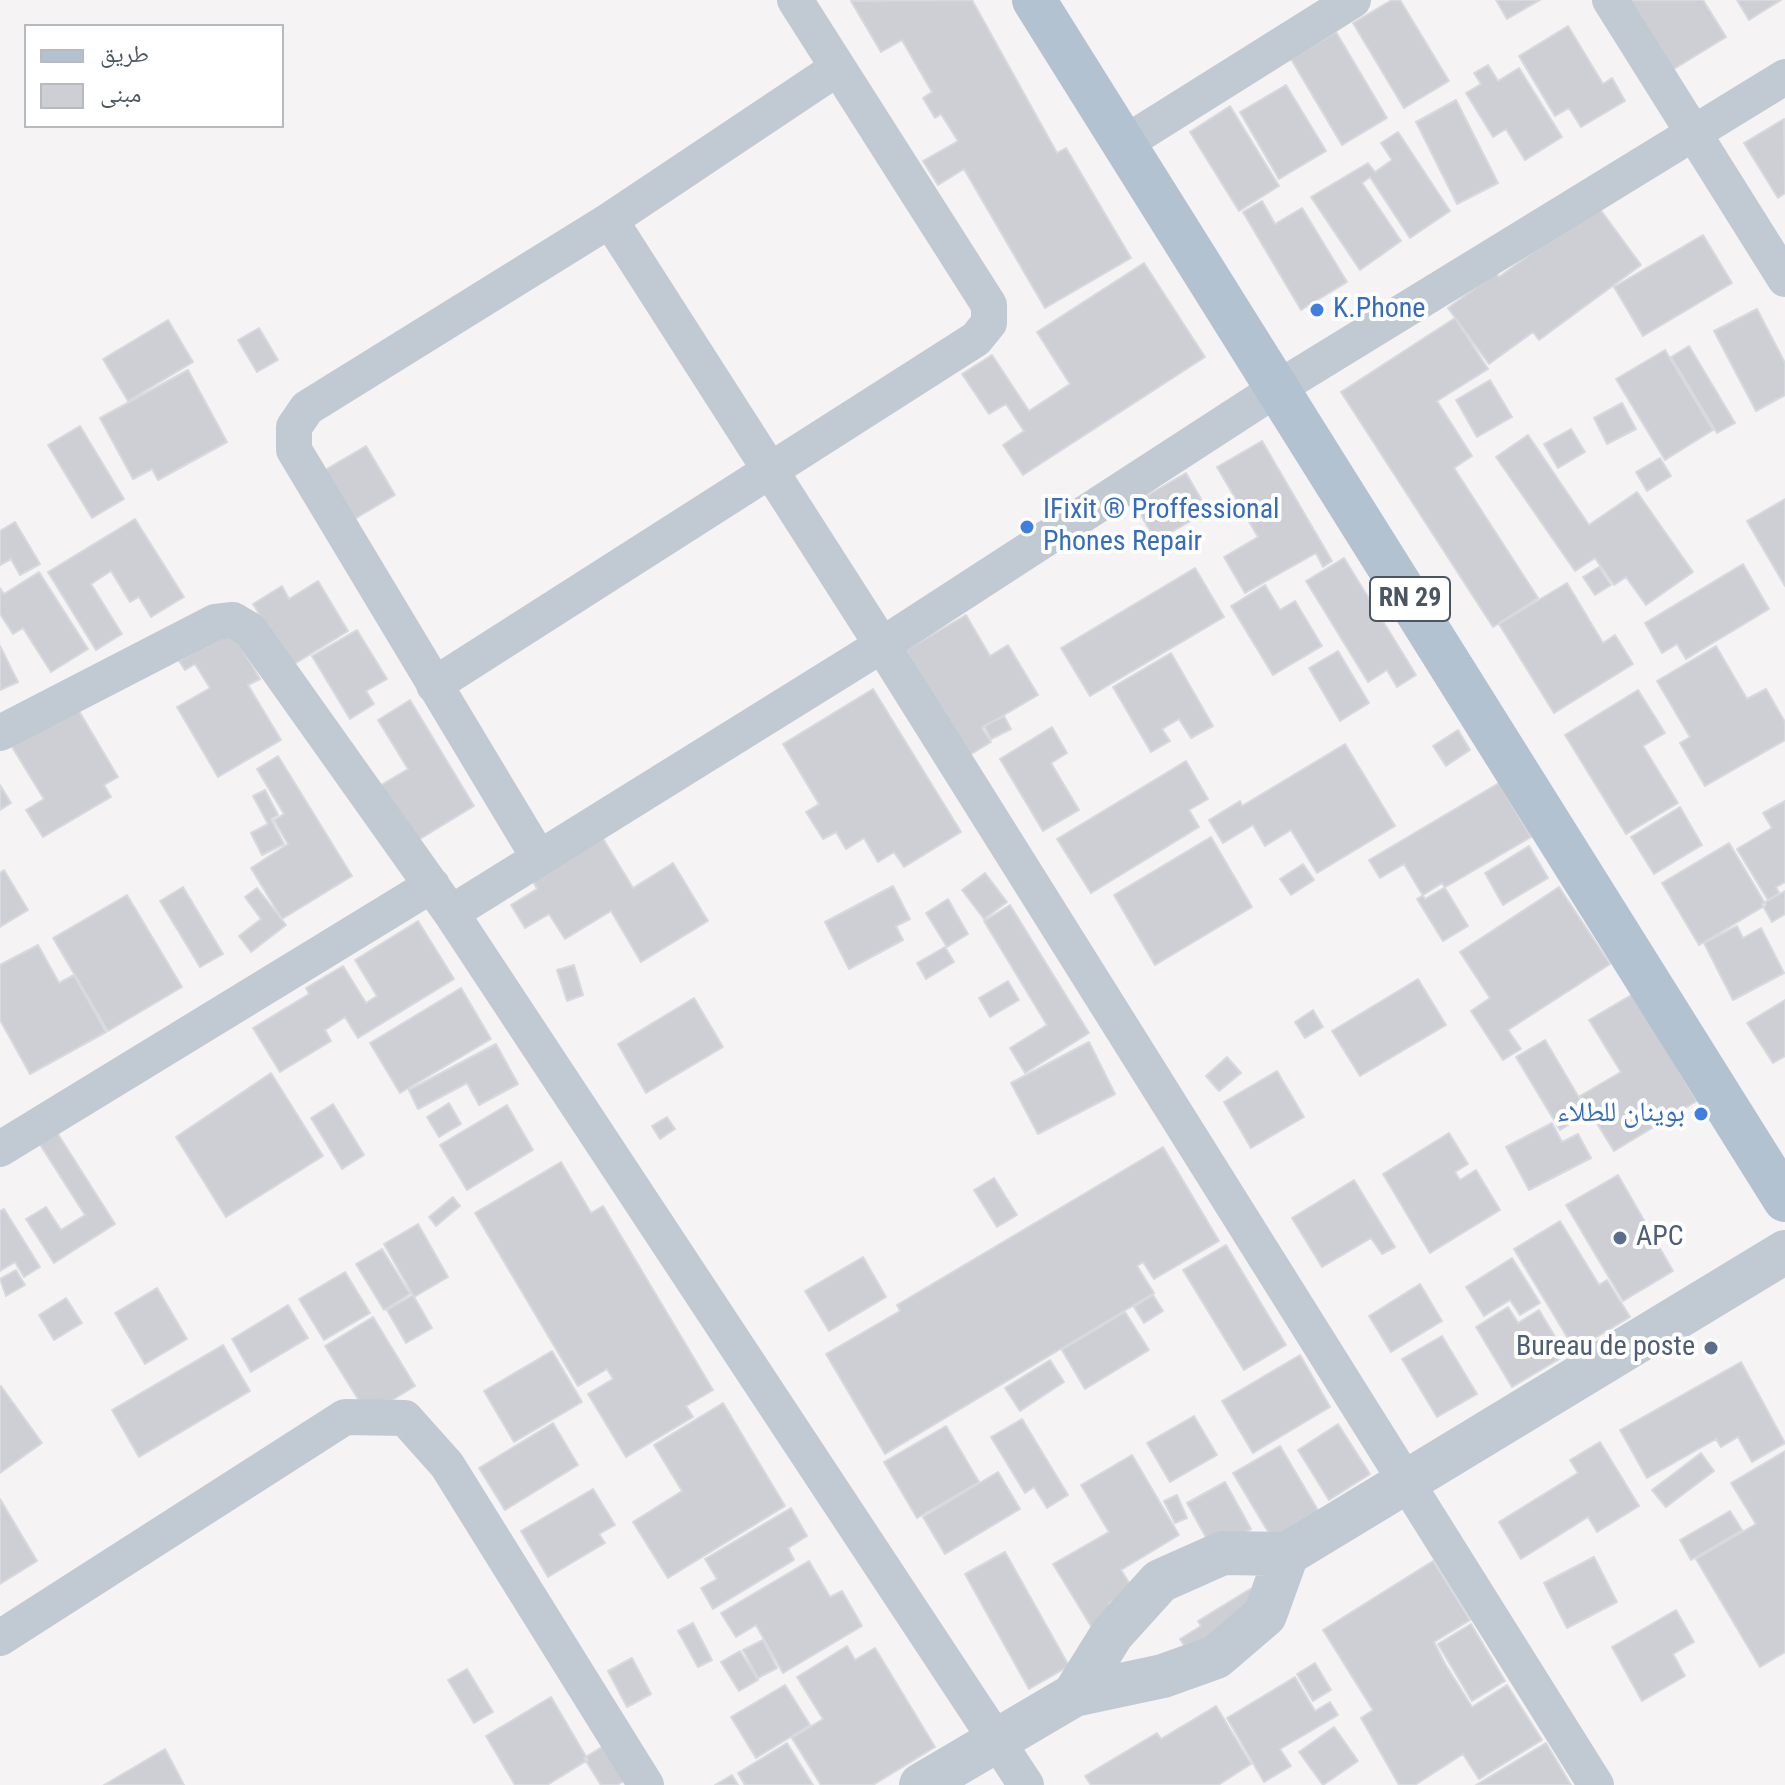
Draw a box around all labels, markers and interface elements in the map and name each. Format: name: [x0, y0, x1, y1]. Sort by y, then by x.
legend: [24, 24, 284, 128]
text: طريق: [100, 40, 149, 68]
text: مبنى: [100, 80, 141, 108]
place label: K.Phone: [1333, 293, 1425, 327]
marker: K.Phone: [1308, 301, 1326, 319]
place label: IFixit ® Proffessional Phones Repair: [1043, 494, 1280, 560]
marker: IFixit ® Proffessional Phones Repair: [1018, 518, 1036, 536]
road number: RN 29: [1370, 577, 1450, 621]
place label: بوينان للطلاء: [1557, 1097, 1685, 1131]
marker: بوينان للطلاء: [1692, 1105, 1710, 1123]
place label: APC: [1636, 1221, 1684, 1255]
marker: APC: [1611, 1229, 1629, 1247]
place label: Bureau de poste: [1516, 1331, 1695, 1365]
marker: Bureau de poste: [1702, 1339, 1720, 1357]

